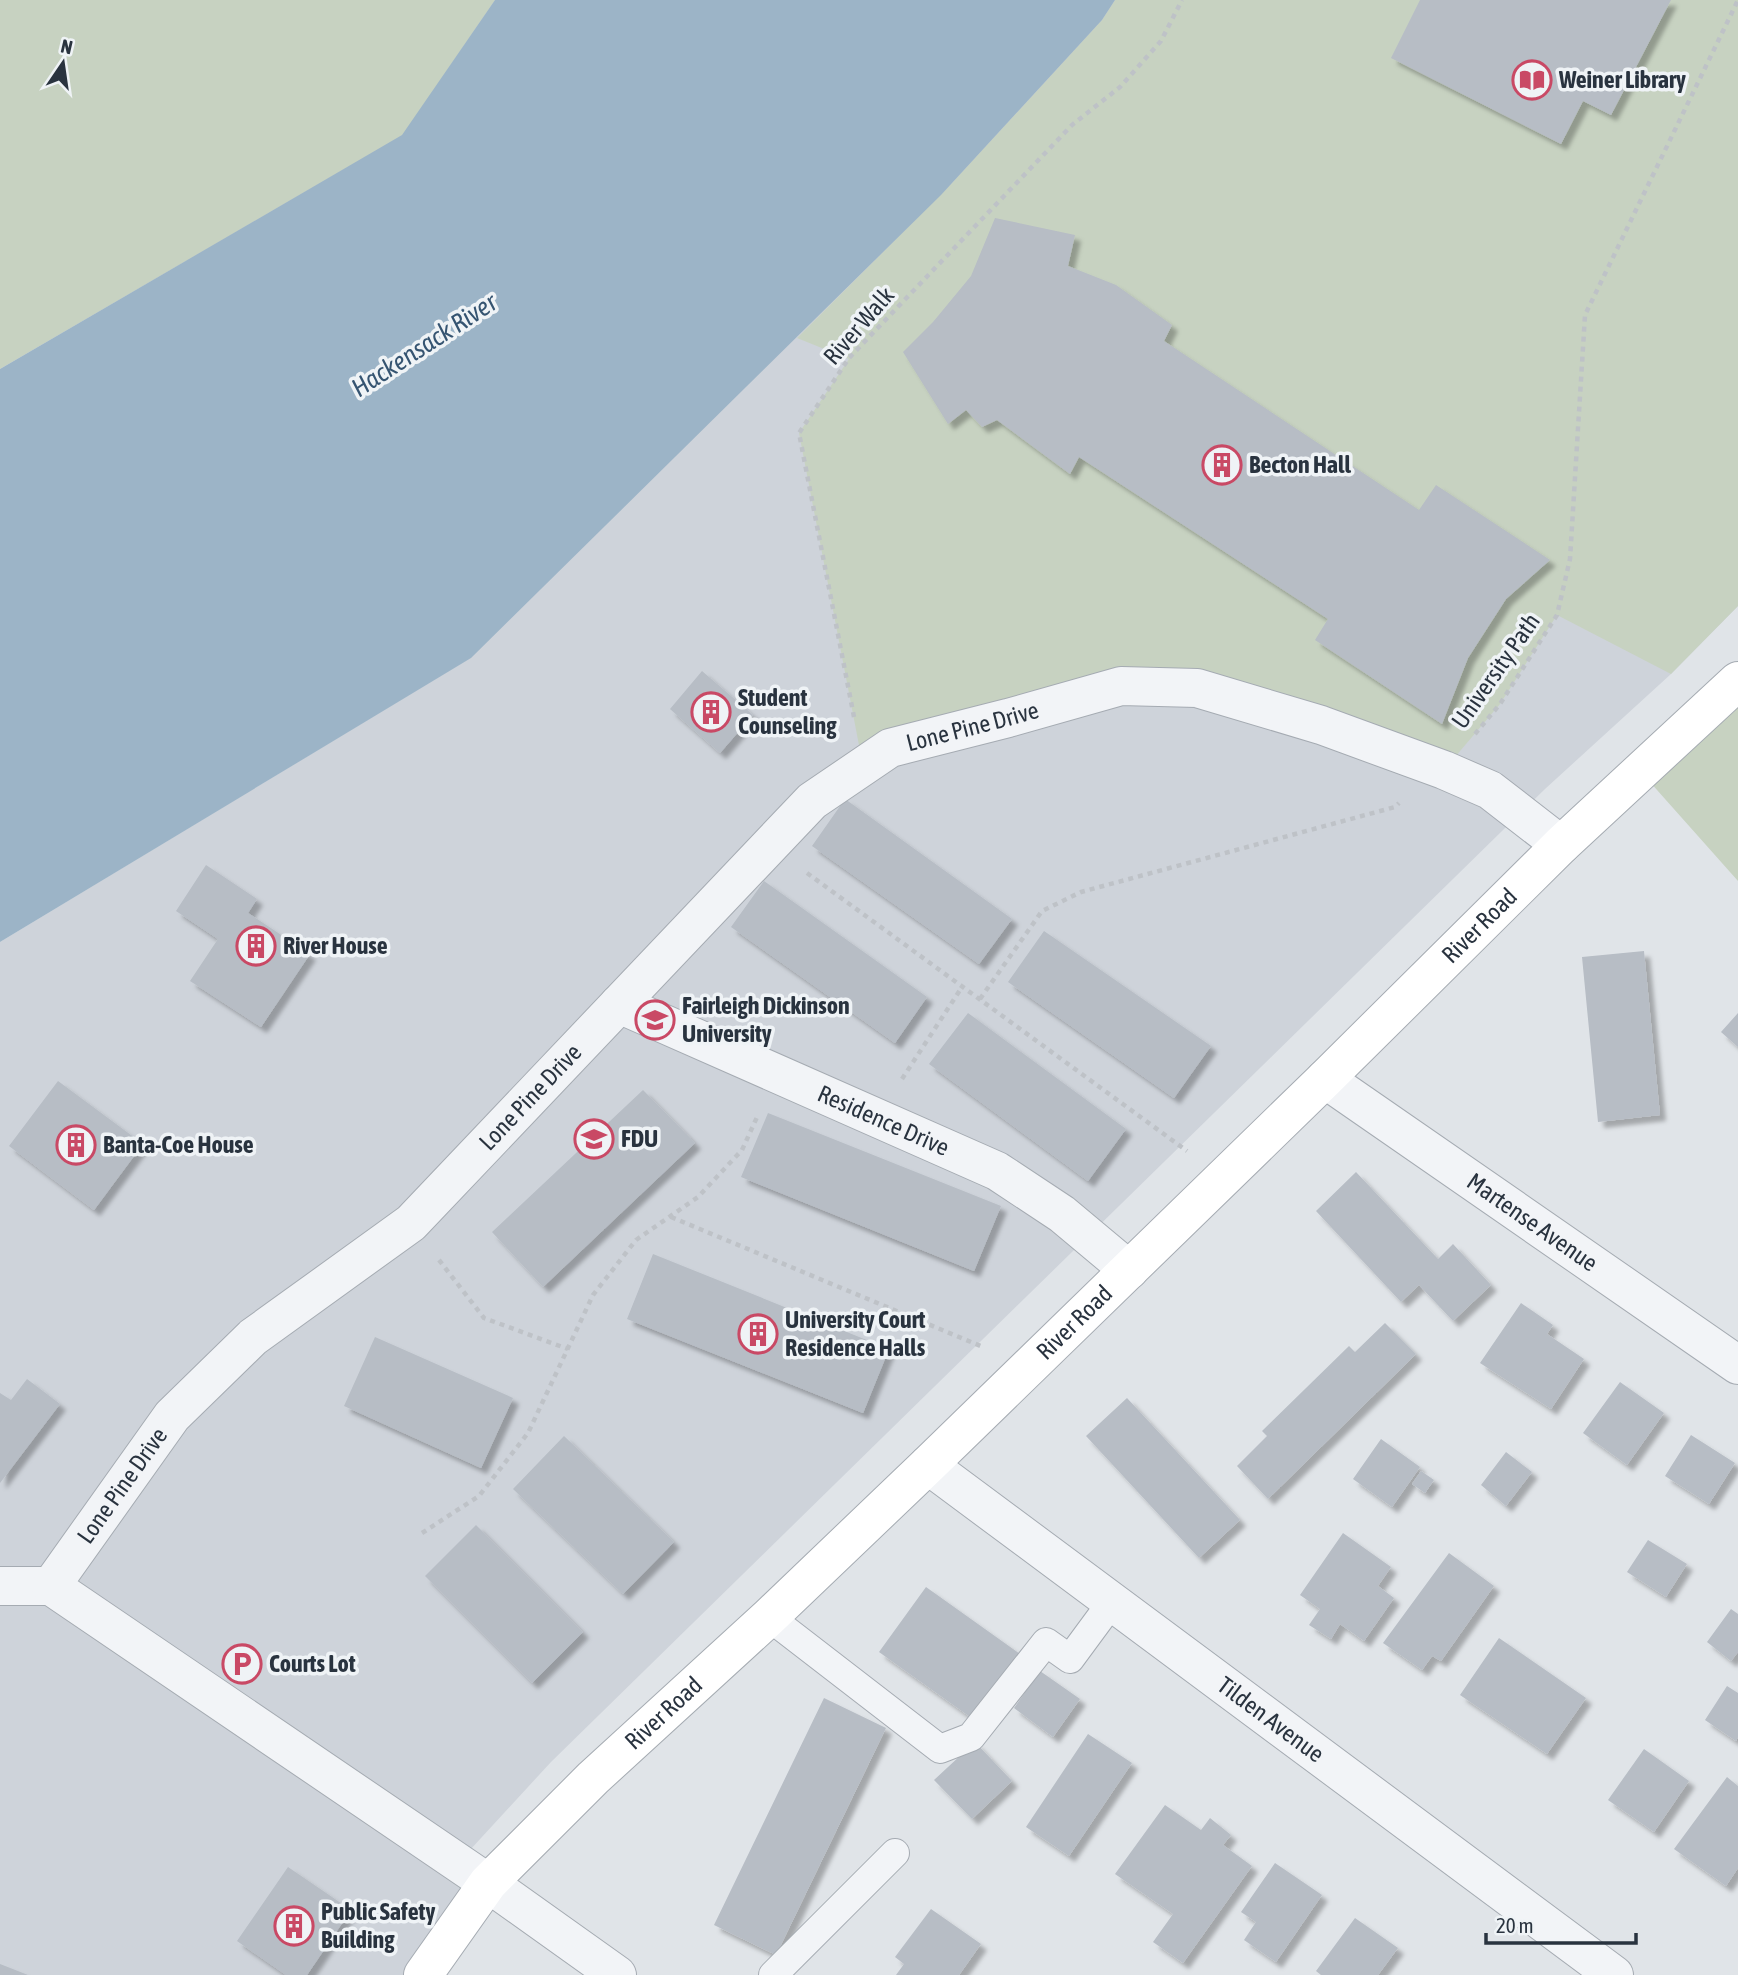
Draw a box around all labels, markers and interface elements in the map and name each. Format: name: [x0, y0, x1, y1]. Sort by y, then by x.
north arrow: [28, 28, 98, 98]
text: N: [59, 34, 75, 58]
library icon: Weiner Library: [1511, 59, 1553, 101]
place label: Weiner Library: [1558, 66, 1686, 93]
street label: River Walk: [818, 281, 900, 370]
water label: Hackensack River: [346, 286, 503, 403]
building icon: Becton Hall: [1201, 444, 1243, 486]
place label: Becton Hall: [1249, 451, 1351, 478]
street label: University Path: [1446, 608, 1545, 733]
place label: Student Counseling: [738, 684, 837, 739]
building icon: Student Counseling: [690, 691, 732, 733]
street label: Lone Pine Drive: [903, 696, 1042, 756]
street label: River Road: [1436, 883, 1522, 968]
building icon: River House: [235, 925, 277, 967]
place label: River House: [283, 932, 388, 959]
place label: Fairleigh Dickinson University: [682, 992, 850, 1047]
school or university icon: Fairleigh Dickinson University: [634, 999, 676, 1041]
street label: Lone Pine Drive: [474, 1038, 587, 1155]
street label: Residence Drive: [814, 1080, 953, 1161]
school or university icon: FDU: [573, 1118, 615, 1160]
building icon: Banta-Coe House: [55, 1124, 97, 1166]
place label: FDU: [621, 1125, 658, 1152]
place label: Banta-Coe House: [103, 1131, 254, 1158]
street label: Martense Avenue: [1462, 1168, 1603, 1277]
street label: River Road: [1031, 1280, 1117, 1365]
place label: University Court Residence Halls: [785, 1306, 926, 1361]
building icon: University Court Residence Halls: [737, 1313, 779, 1355]
street label: Lone Pine Drive: [72, 1422, 172, 1548]
parking icon: Courts Lot: [221, 1643, 263, 1685]
place label: Courts Lot: [269, 1650, 356, 1677]
street label: River Road: [619, 1671, 707, 1755]
street label: Tilden Avenue: [1213, 1671, 1329, 1768]
place label: Public Safety Building: [321, 1898, 435, 1953]
scale bar: [1486, 1902, 1636, 1946]
building icon: Public Safety Building: [273, 1905, 315, 1947]
text: 20 m: [1496, 1913, 1534, 1937]

